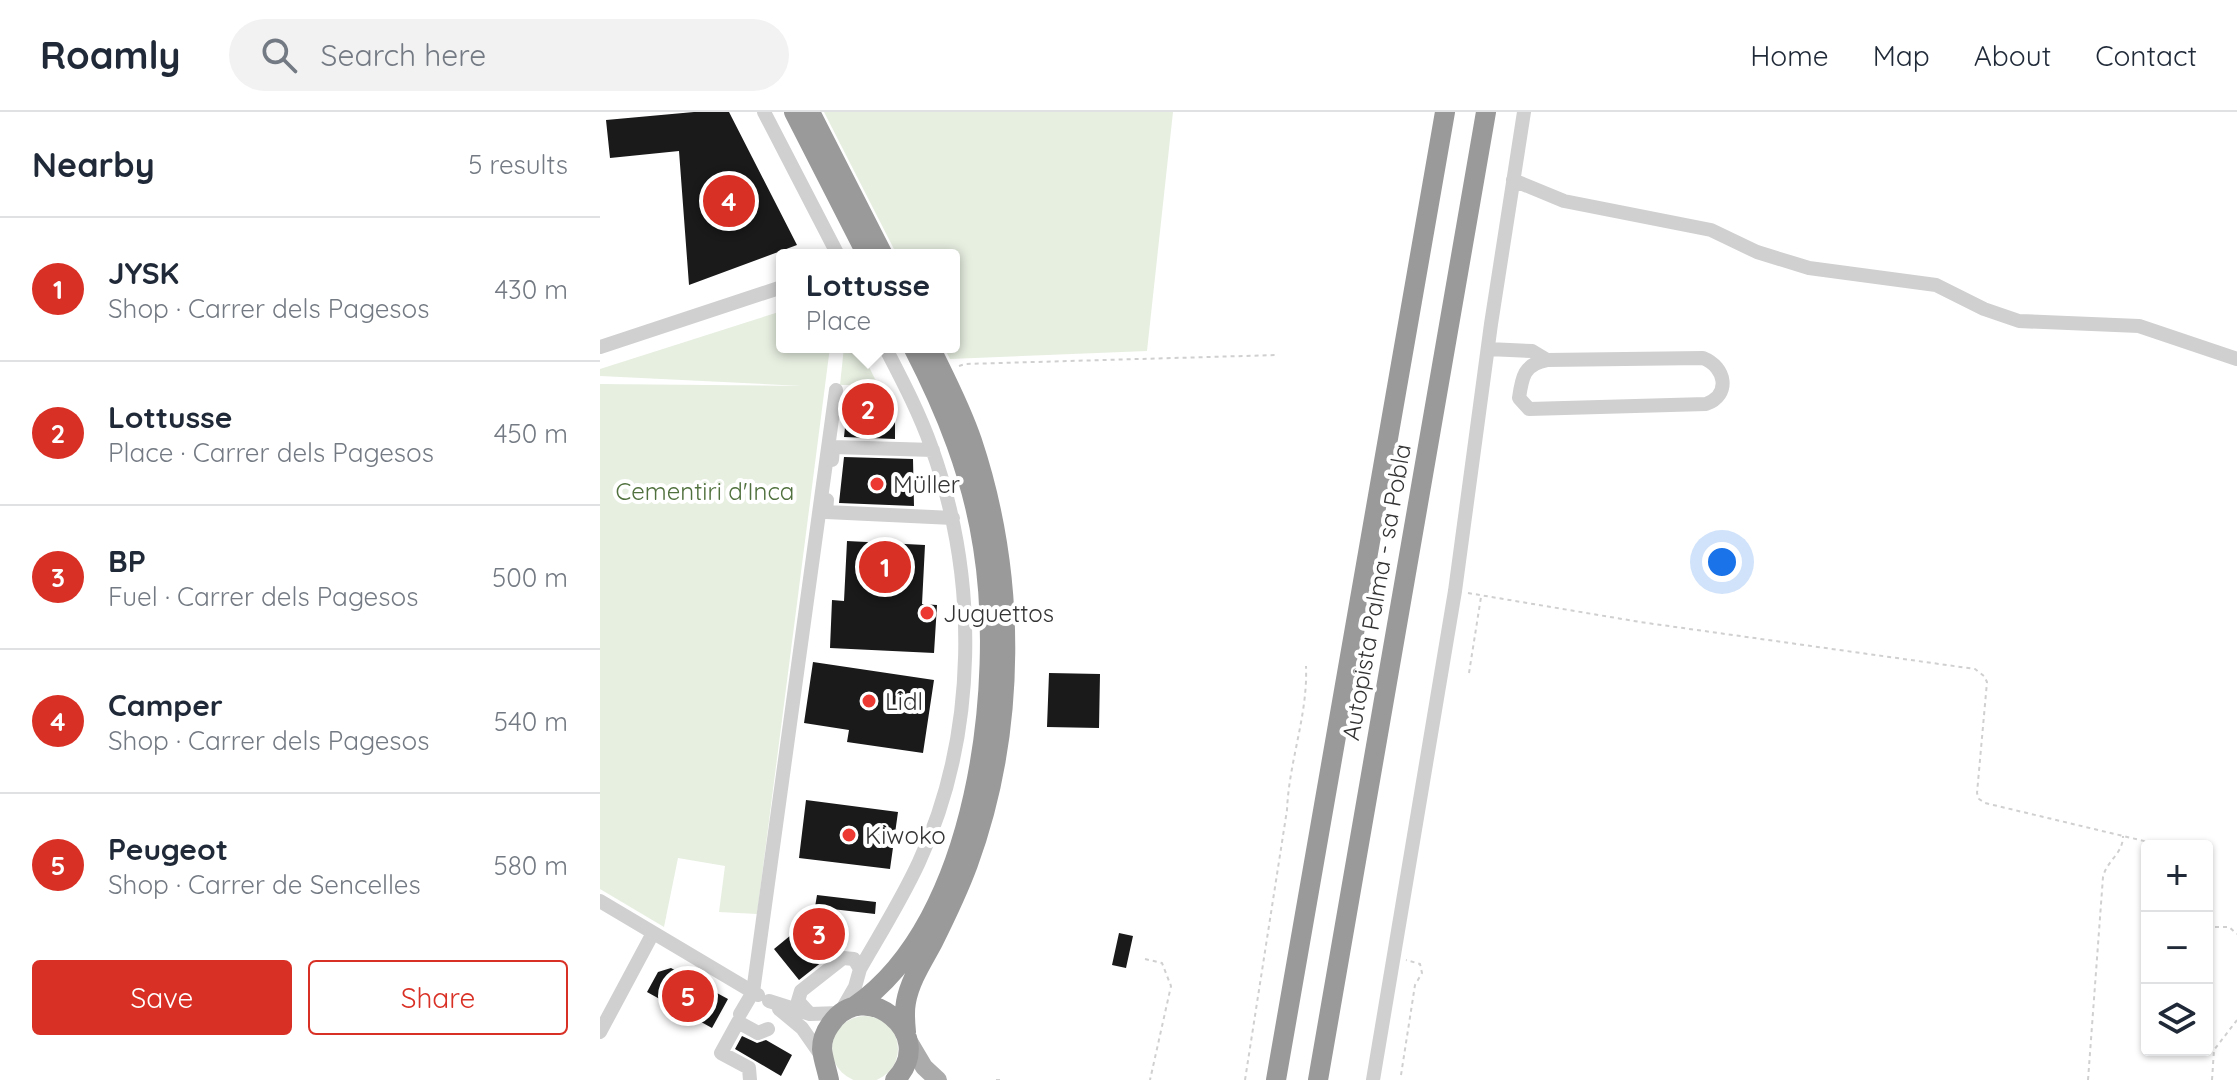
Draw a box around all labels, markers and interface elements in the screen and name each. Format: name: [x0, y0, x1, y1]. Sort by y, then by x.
search box: [229, 19, 789, 91]
text: Roamly: [40, 31, 181, 79]
icon: search: [257, 33, 301, 77]
text: Search here: [321, 36, 486, 74]
text: Home: [1750, 38, 1829, 73]
text: Map: [1873, 38, 1930, 73]
text: About: [1974, 38, 2051, 73]
text: Contact: [2095, 38, 2197, 73]
text: Nearby: [32, 143, 155, 186]
text: 5 results: [468, 148, 568, 181]
pin: 4: [703, 171, 755, 231]
popup: [776, 249, 960, 353]
text: JYSK: [108, 254, 179, 292]
text: Lottusse: [806, 266, 930, 304]
text: 1: [53, 273, 63, 306]
text: 430 m: [494, 273, 568, 306]
text: Shop · Carrer dels Pagesos: [108, 292, 429, 325]
text: Place: [806, 304, 871, 337]
pin: 2: [842, 379, 894, 439]
text: Lottusse: [108, 398, 232, 436]
text: 2: [51, 417, 65, 450]
text: 450 m: [494, 417, 568, 450]
text: Place · Carrer dels Pagesos: [108, 436, 434, 469]
street label: Autopista Palma - sa Pobla: [1335, 441, 1417, 743]
place label: Müller: [893, 469, 960, 499]
marker: Müller: [868, 475, 886, 493]
park label: Cementiri d'Inca: [616, 476, 794, 506]
pin: 1: [859, 537, 911, 597]
text: BP: [108, 542, 146, 580]
your location: [1702, 542, 1742, 582]
text: 3: [51, 561, 65, 594]
text: 500 m: [492, 561, 568, 594]
text: Fuel · Carrer dels Pagesos: [108, 580, 418, 613]
place label: Juguettos: [943, 598, 1054, 628]
marker: Juguettos: [918, 604, 936, 622]
text: Camper: [108, 686, 223, 724]
place label: Lidl: [885, 686, 923, 716]
marker: Lidl: [860, 692, 878, 710]
text: 4: [50, 705, 66, 738]
text: 540 m: [494, 705, 568, 738]
text: Shop · Carrer dels Pagesos: [108, 724, 429, 757]
place label: Kiwoko: [865, 820, 946, 850]
marker: Kiwoko: [840, 826, 858, 844]
text: Peugeot: [108, 830, 228, 868]
map controls: [2141, 840, 2213, 1056]
button: +: [2141, 840, 2213, 912]
text: 5: [51, 849, 65, 882]
text: 580 m: [494, 849, 568, 882]
text: Shop · Carrer de Sencelles: [108, 868, 421, 901]
pin: 3: [793, 904, 845, 964]
button: −: [2141, 912, 2213, 984]
button: Save: [32, 960, 292, 1035]
button: Share: [308, 960, 568, 1035]
pin: 5: [662, 966, 714, 1026]
button: layers: [2141, 984, 2213, 1056]

